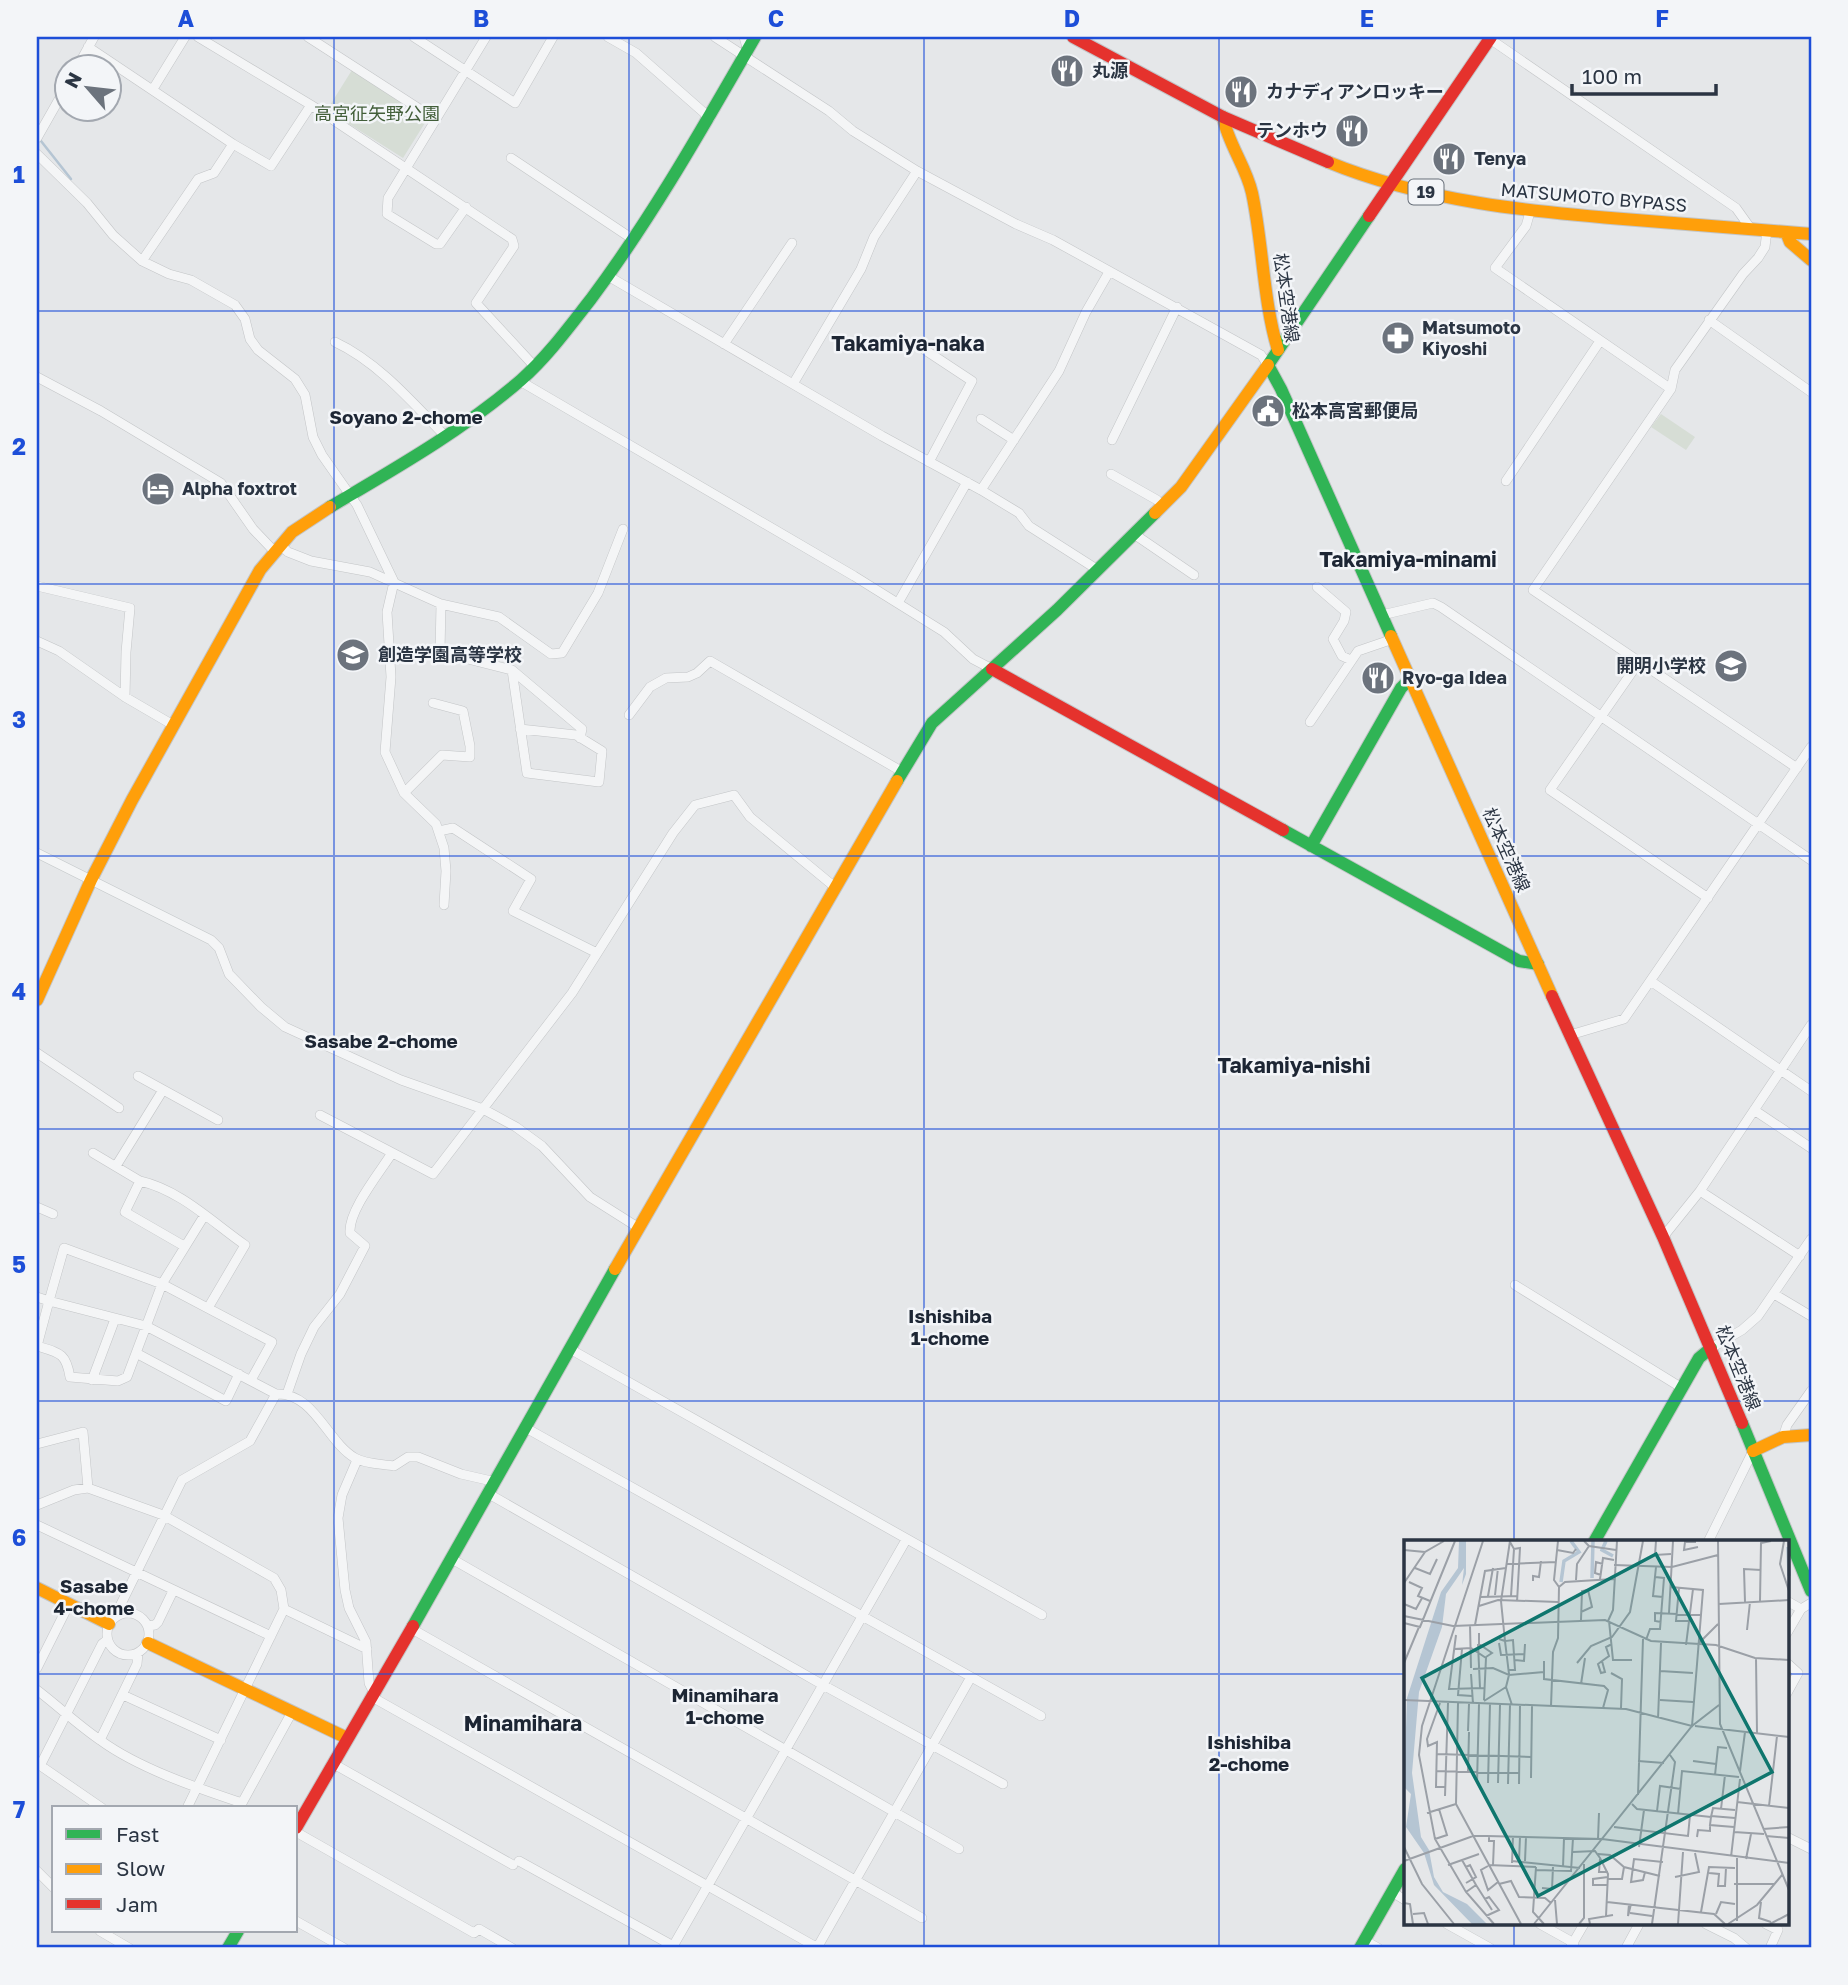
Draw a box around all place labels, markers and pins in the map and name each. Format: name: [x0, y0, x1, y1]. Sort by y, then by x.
restaurant icon: 丸源: [1048, 52, 1086, 90]
place label: 丸源: [1092, 59, 1128, 81]
restaurant icon: カナディアンロッキー: [1222, 73, 1260, 111]
place label: カナディアンロッキー: [1266, 80, 1444, 102]
restaurant icon: テンホウ: [1333, 112, 1371, 150]
place label: テンホウ: [1256, 119, 1328, 141]
restaurant icon: Tenya: [1430, 140, 1468, 178]
place label: Tenya: [1474, 147, 1526, 169]
place label: Matsumoto Kiyoshi: [1422, 316, 1521, 359]
pharmacy icon: Matsumoto Kiyoshi: [1379, 319, 1417, 357]
public building icon: 松本高宮郵便局: [1249, 392, 1287, 430]
place label: 松本高宮郵便局: [1292, 399, 1418, 421]
hotel icon: Alpha foxtrot: [139, 470, 177, 508]
place label: Alpha foxtrot: [182, 477, 297, 499]
school or university icon: 創造学園高等学校: [334, 636, 372, 674]
place label: 創造学園高等学校: [378, 643, 522, 665]
school or university icon: 開明小学校: [1712, 647, 1750, 685]
place label: 開明小学校: [1616, 654, 1706, 676]
restaurant icon: Ryo-ga Idea: [1359, 659, 1397, 697]
place label: Ryo-ga Idea: [1402, 666, 1507, 688]

